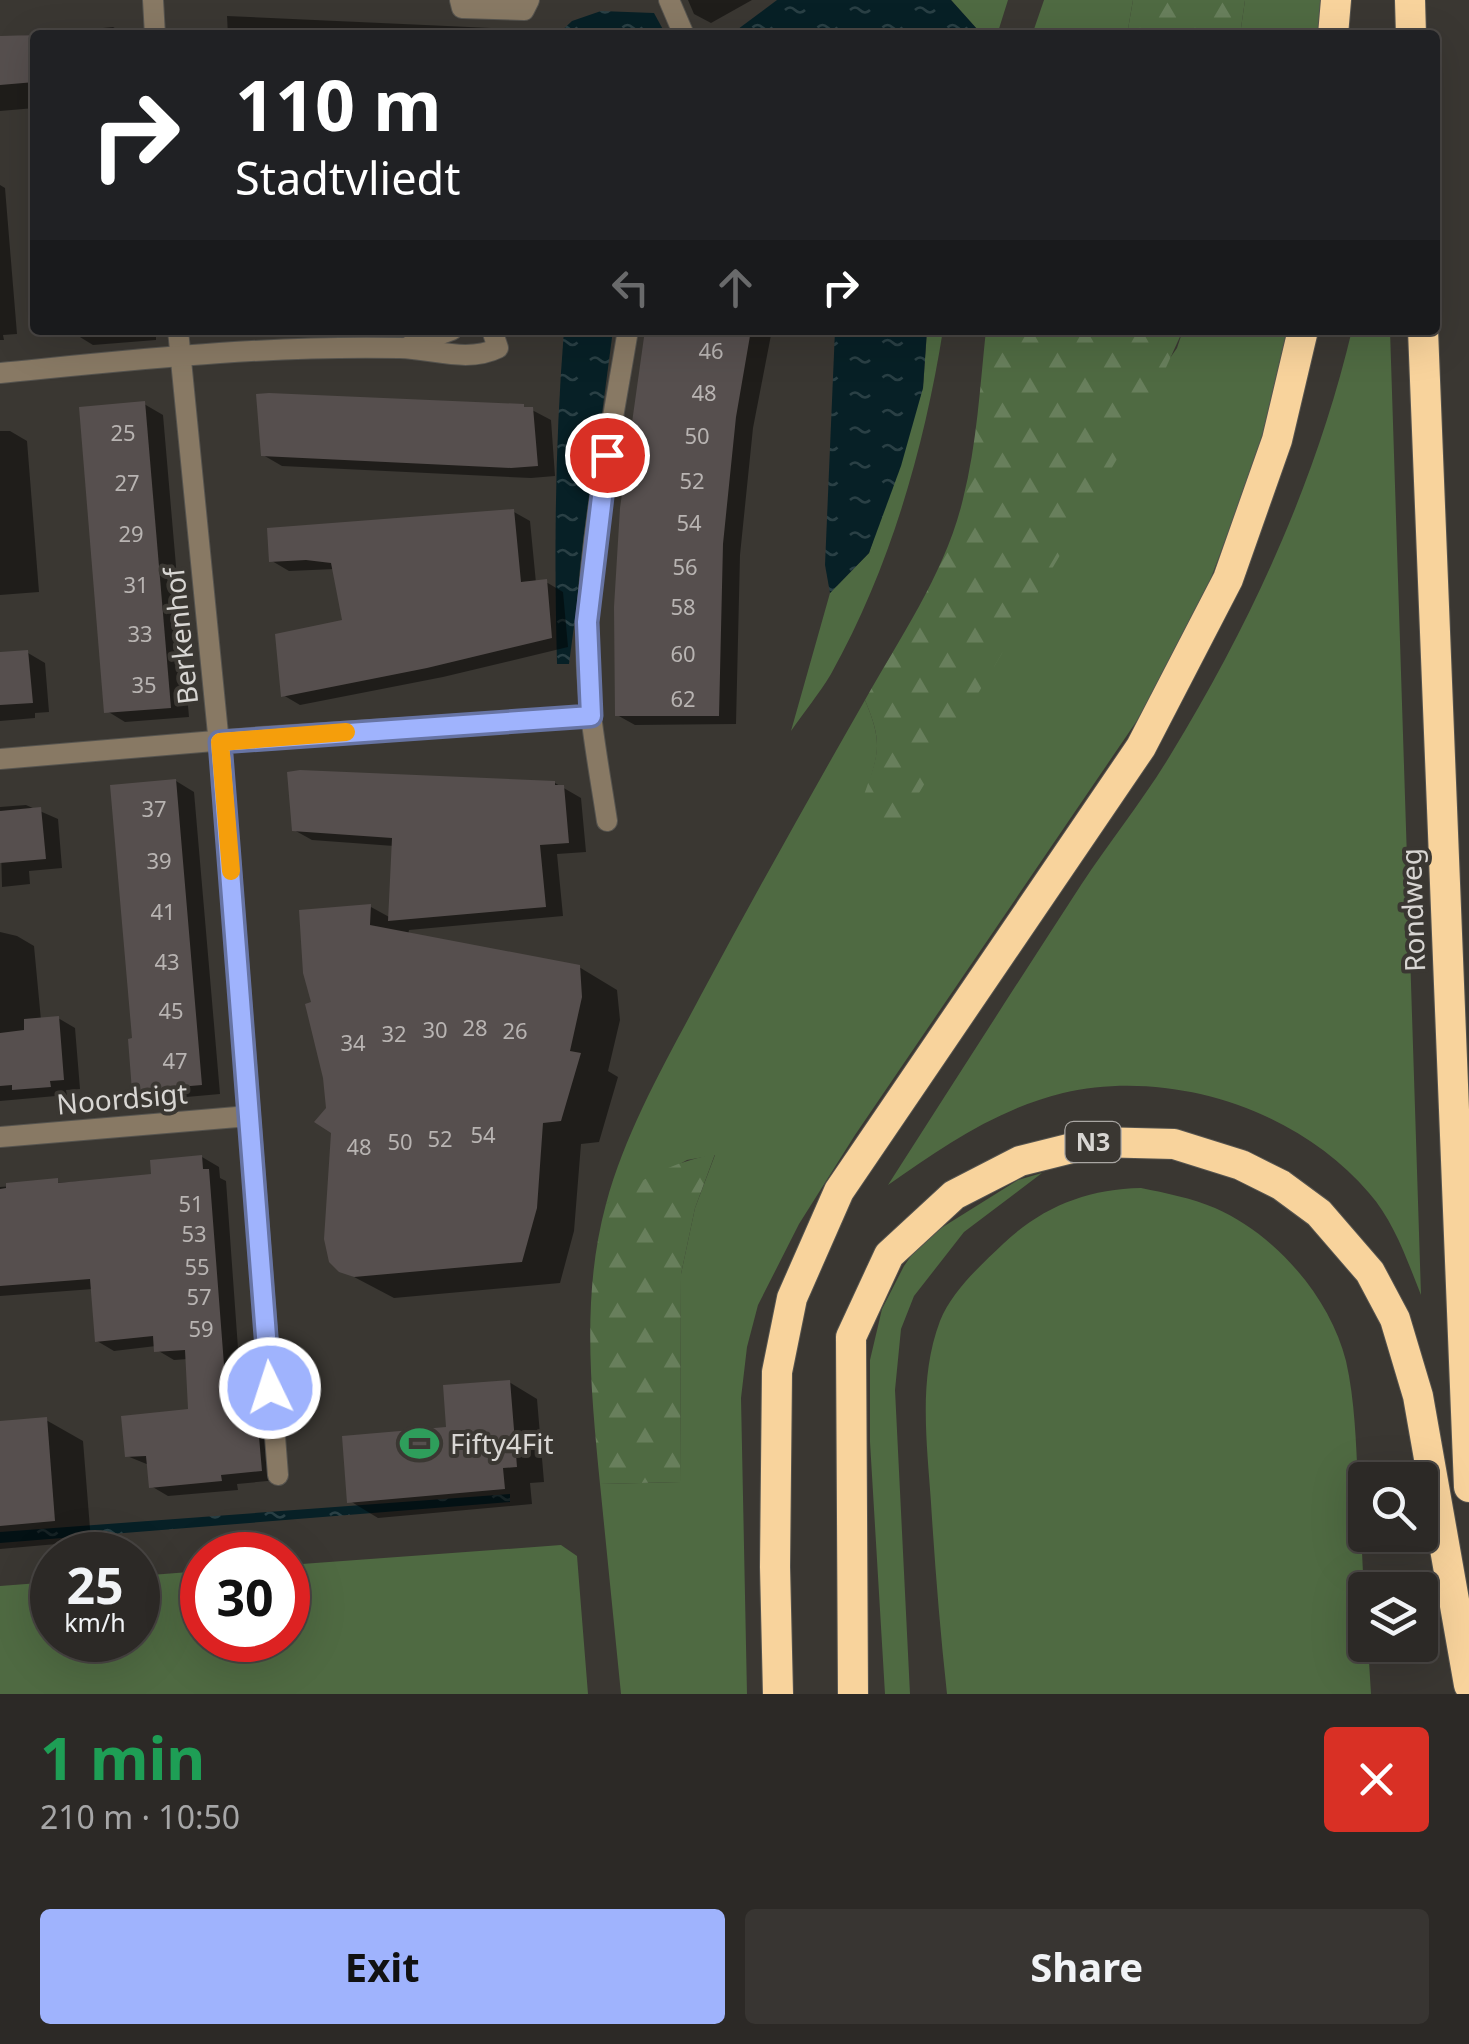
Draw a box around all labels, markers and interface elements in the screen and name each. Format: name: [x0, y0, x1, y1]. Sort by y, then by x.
text: 110 m: [235, 56, 442, 152]
icon: right: [70, 70, 200, 200]
text: Stadtvliedt: [235, 147, 461, 208]
icon: left: [603, 260, 658, 315]
icon: ahead: [708, 260, 763, 315]
icon: right: [813, 260, 868, 315]
house number: 46: [698, 335, 724, 365]
house number: 48: [691, 377, 717, 407]
pin: [565, 413, 650, 498]
house number: 25: [110, 417, 136, 447]
house number: 50: [684, 420, 710, 450]
icon: arrive: [580, 428, 635, 483]
house number: 52: [679, 465, 705, 495]
house number: 27: [114, 467, 140, 497]
house number: 54: [676, 507, 702, 537]
house number: 29: [118, 518, 144, 548]
house number: 56: [672, 551, 698, 581]
street label: Berkenhof: [154, 564, 206, 706]
house number: 31: [123, 569, 149, 599]
house number: 58: [670, 591, 696, 621]
house number: 33: [127, 618, 153, 648]
house number: 60: [670, 638, 696, 668]
house number: 35: [131, 669, 157, 699]
house number: 62: [670, 683, 696, 713]
house number: 37: [141, 793, 167, 823]
house number: 39: [146, 845, 172, 875]
street label: Rondweg: [1391, 847, 1433, 973]
house number: 41: [150, 896, 176, 926]
house number: 43: [154, 946, 180, 976]
house number: 45: [158, 995, 184, 1025]
house number: 28: [462, 1012, 488, 1042]
house number: 30: [422, 1014, 448, 1044]
house number: 26: [502, 1015, 528, 1045]
house number: 32: [381, 1018, 407, 1048]
house number: 34: [340, 1027, 366, 1057]
house number: 47: [162, 1045, 188, 1075]
street label: Noordsigt: [55, 1073, 189, 1123]
house number: 54: [470, 1119, 496, 1149]
road number: N3: [1066, 1122, 1120, 1162]
house number: 52: [427, 1123, 453, 1153]
house number: 50: [387, 1126, 413, 1156]
house number: 48: [346, 1131, 372, 1161]
house number: 51: [178, 1188, 204, 1218]
house number: 53: [181, 1218, 207, 1248]
house number: 55: [184, 1251, 210, 1281]
house number: 57: [186, 1281, 212, 1311]
house number: 59: [188, 1313, 214, 1343]
position arrow: [218, 1336, 322, 1440]
sports icon: Fifty4Fit: [399, 1423, 441, 1465]
place label: Fifty4Fit: [450, 1424, 554, 1462]
map controls: [1348, 1462, 1438, 1662]
button: search: [1348, 1462, 1438, 1552]
speed limit sign: 30: [180, 1532, 310, 1662]
text: 25: [66, 1551, 124, 1619]
button: layers: [1348, 1572, 1438, 1662]
text: km/h: [64, 1605, 126, 1639]
text: 1 min: [40, 1716, 205, 1798]
button: close: [1324, 1727, 1429, 1832]
text: 210 m · 10:50: [40, 1795, 240, 1838]
button: Exit: [40, 1909, 725, 2024]
button: Share: [745, 1909, 1429, 2024]

